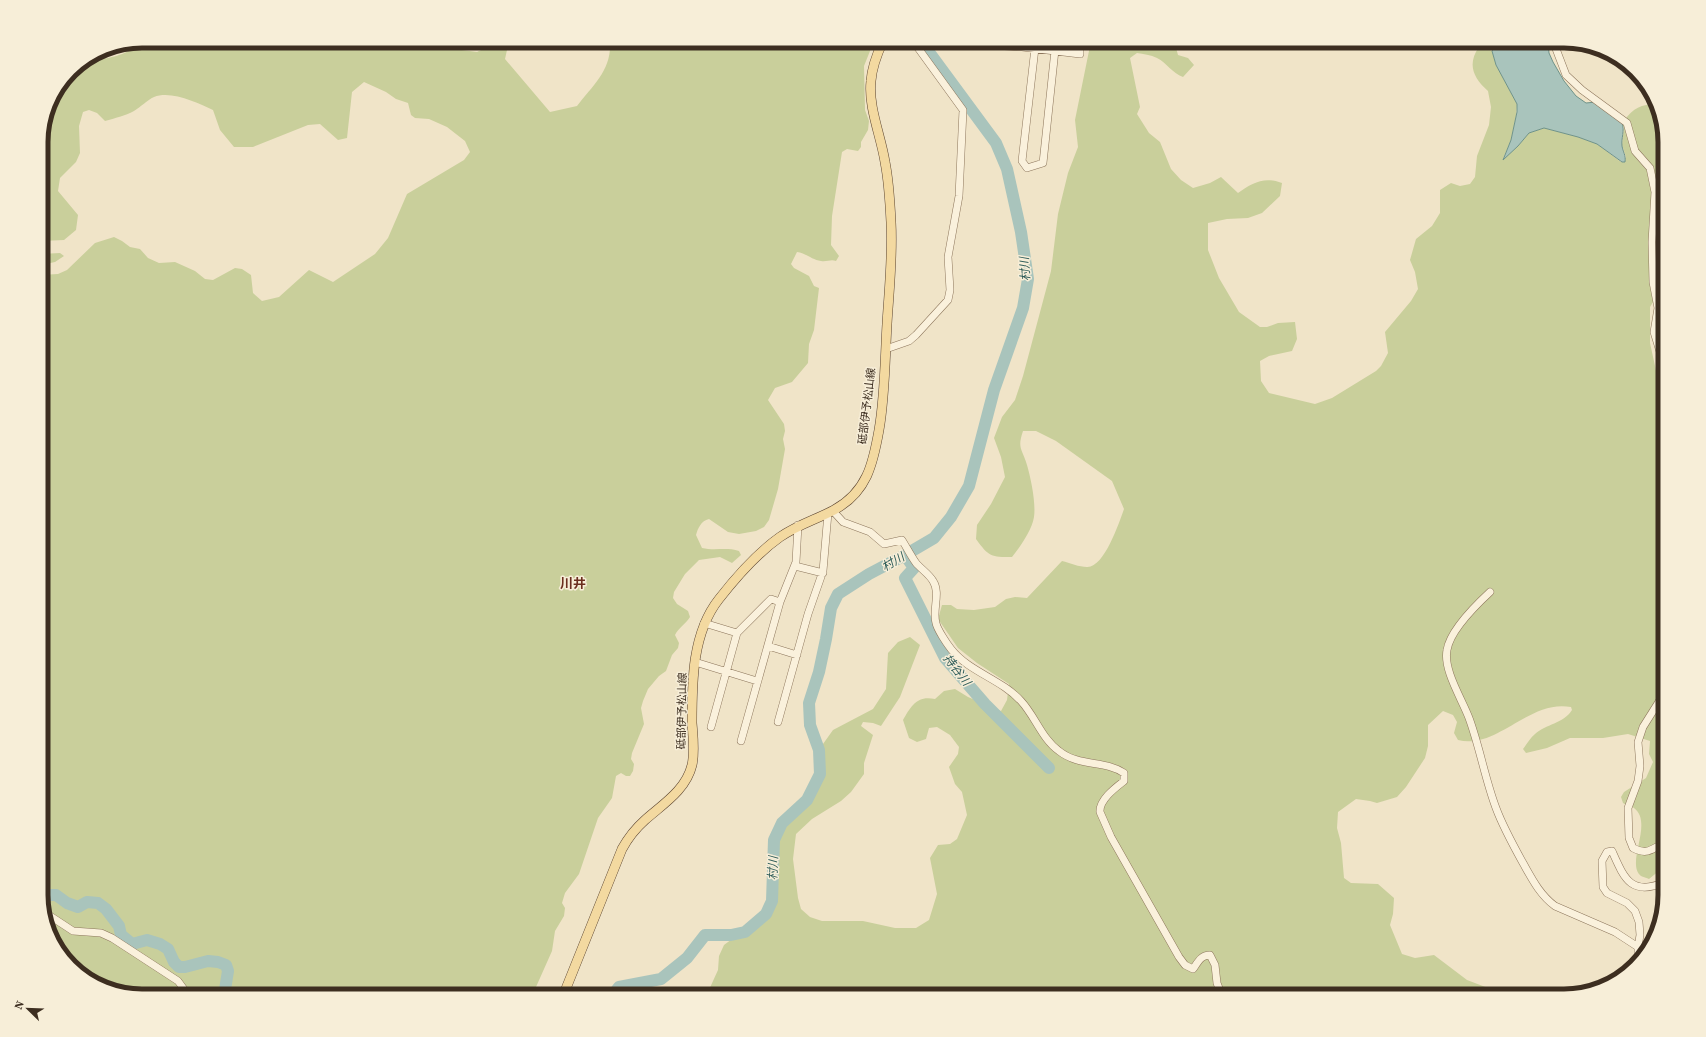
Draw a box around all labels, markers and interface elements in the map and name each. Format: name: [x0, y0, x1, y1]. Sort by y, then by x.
water label: 村川: [1016, 254, 1034, 282]
street label: 砥部伊予松山線: [855, 367, 879, 445]
water label: 村川: [879, 548, 909, 575]
district label: 川井: [560, 575, 586, 592]
water label: 持谷川: [940, 651, 976, 691]
street label: 砥部伊予松山線: [674, 672, 690, 750]
water label: 村川: [765, 854, 781, 880]
north arrow: [8, 989, 48, 1029]
text: N: [11, 999, 28, 1012]

